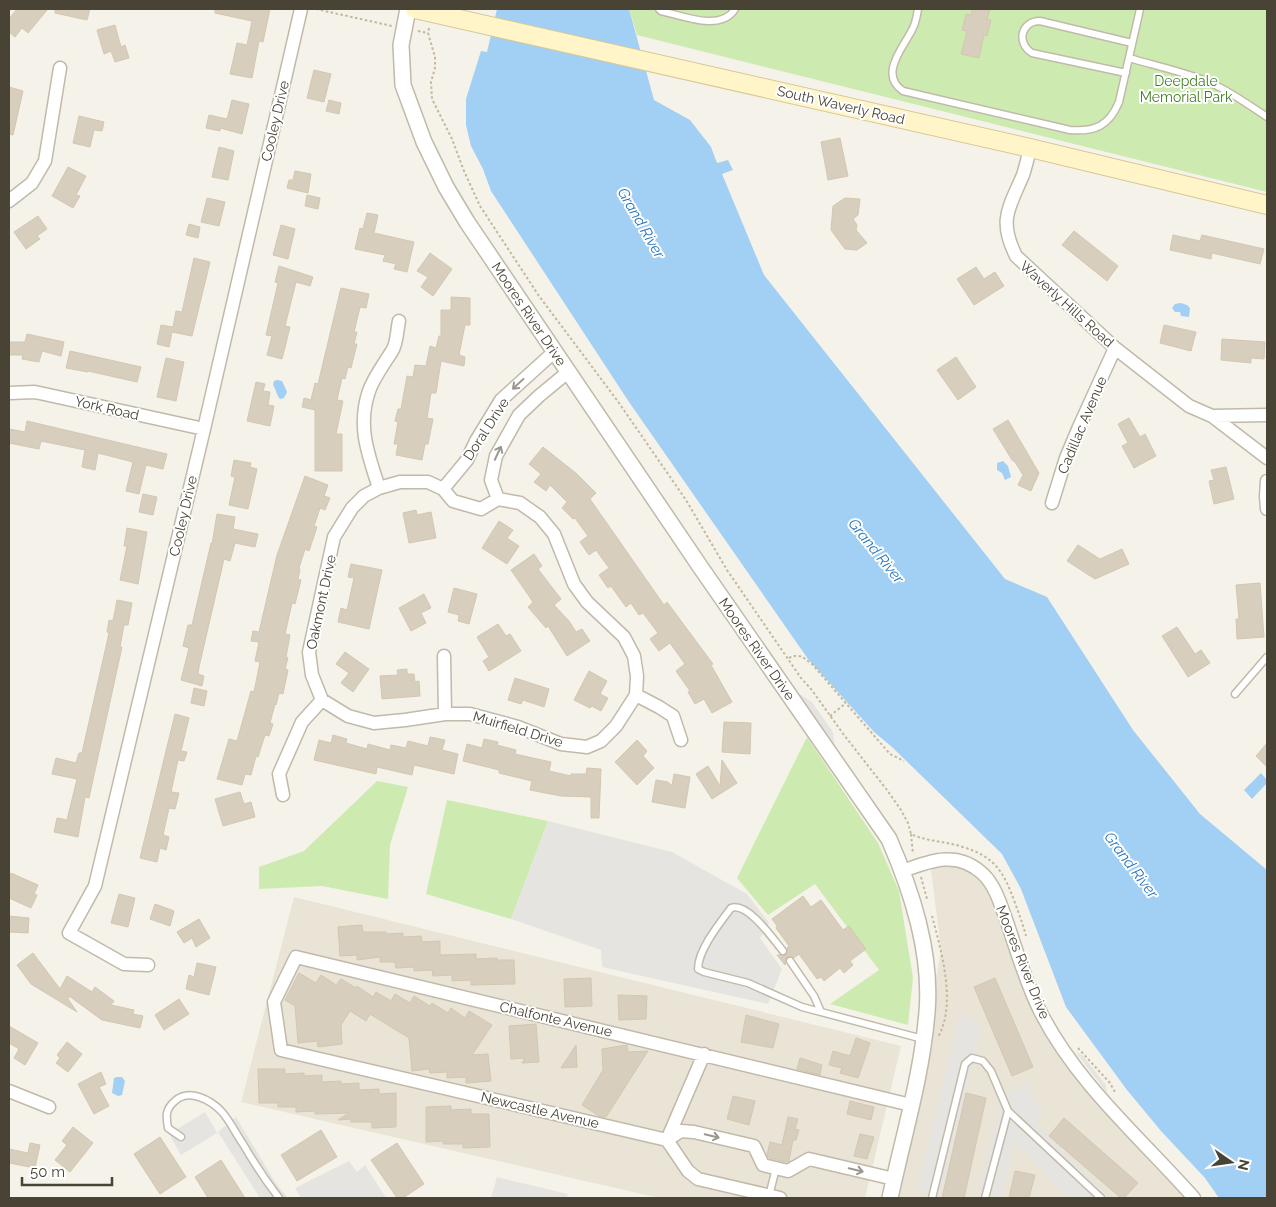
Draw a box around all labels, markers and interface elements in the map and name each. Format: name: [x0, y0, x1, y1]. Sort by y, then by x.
park label: Deepdale Memorial Park: [1140, 73, 1233, 105]
street label: Cooley Drive: [258, 79, 292, 163]
street label: South Waverly Road: [776, 83, 906, 127]
water label: Grand River: [614, 185, 669, 262]
street label: Waverly Hills Road: [1017, 258, 1117, 350]
street label: Moores River Drive: [488, 259, 570, 369]
street label: Cadillac Avenue: [1054, 374, 1110, 476]
one-way arrow: [512, 378, 524, 390]
street label: York Road: [73, 393, 141, 423]
street label: Doral Drive: [460, 395, 512, 463]
one-way arrow: [494, 446, 504, 461]
street label: Cooley Drive: [166, 474, 200, 558]
water label: Grand River: [844, 515, 908, 588]
street label: Oakmont Drive: [303, 553, 339, 651]
street label: Moores River Drive: [716, 595, 798, 703]
street label: Muirfield Drive: [471, 708, 565, 750]
water label: Grand River: [1100, 828, 1162, 902]
street label: Moores River Drive: [993, 903, 1053, 1021]
street label: Chalfonte Avenue: [498, 998, 614, 1040]
street label: Newcastle Avenue: [479, 1089, 601, 1131]
one-way arrow: [704, 1132, 720, 1141]
north arrow: [1206, 1137, 1256, 1187]
scale bar: [22, 1154, 112, 1186]
text: N: [1235, 1158, 1253, 1172]
text: 50 m: [30, 1163, 65, 1181]
one-way arrow: [848, 1166, 864, 1175]

